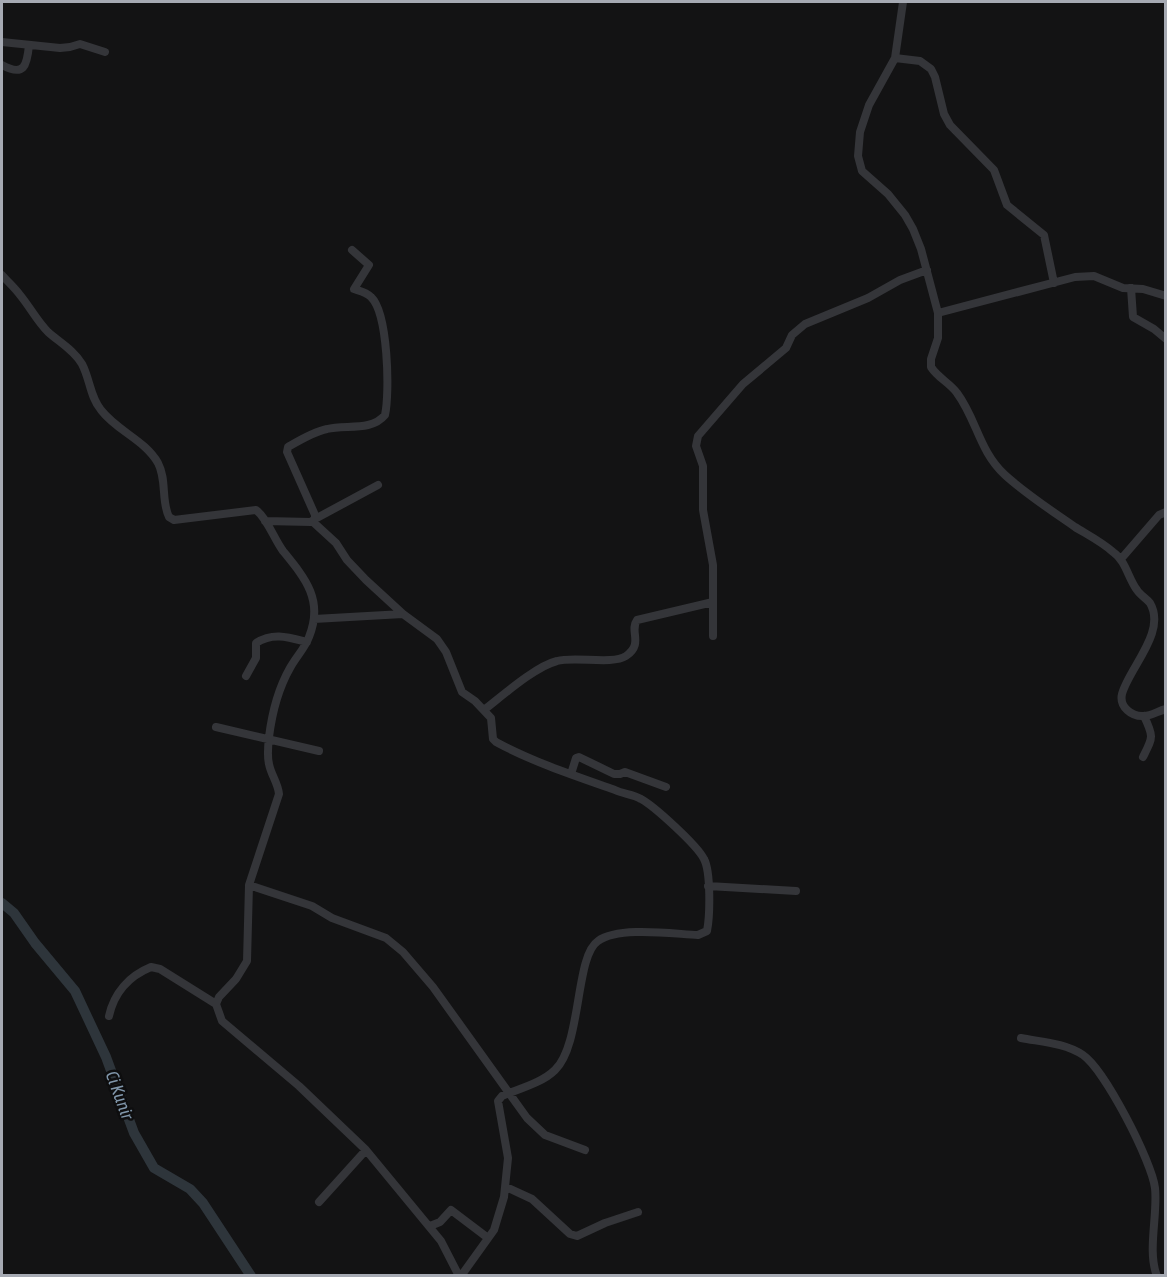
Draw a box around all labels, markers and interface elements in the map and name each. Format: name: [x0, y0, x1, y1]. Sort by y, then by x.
water label: Ci Kunir: [102, 1068, 139, 1123]

